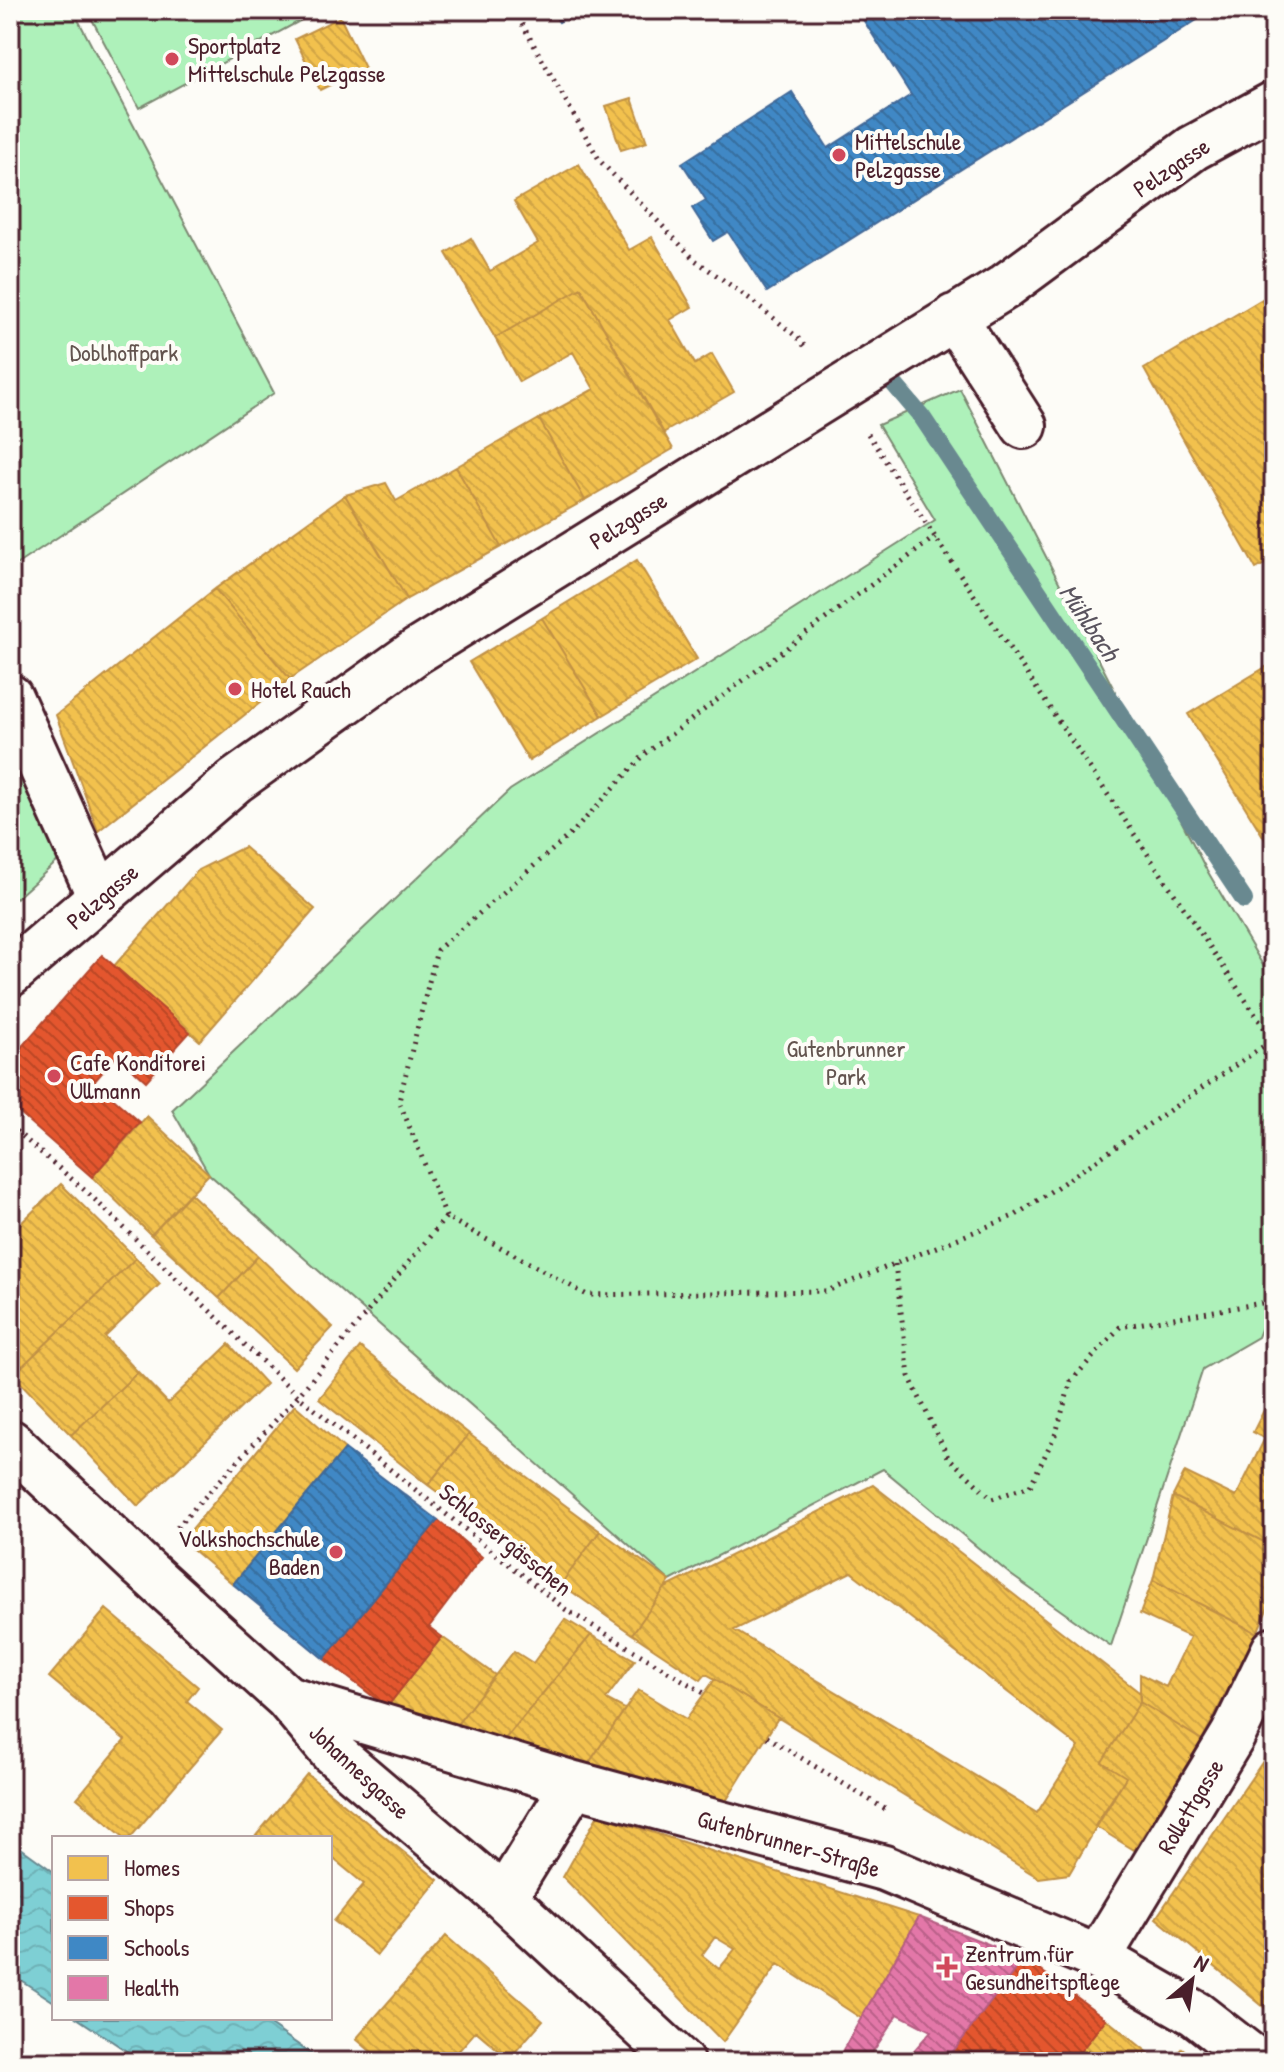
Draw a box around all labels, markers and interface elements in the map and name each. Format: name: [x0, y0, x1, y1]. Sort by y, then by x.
place label: Sportplatz Mittelschule Pelzgasse: [188, 29, 386, 89]
marker: Sportplatz Mittelschule Pelzgasse: [163, 50, 181, 68]
place label: Mittelschule Pelzgasse: [855, 125, 962, 185]
street label: Pelzgasse: [1126, 129, 1216, 204]
marker: Mittelschule Pelzgasse: [830, 146, 848, 164]
park label: Doblhoffpark: [70, 336, 178, 368]
street label: Pelzgasse: [583, 483, 673, 556]
water label: Mühlbach: [1052, 577, 1130, 669]
place label: Hotel Rauch: [251, 673, 351, 705]
marker: Hotel Rauch: [226, 680, 244, 698]
street label: Pelzgasse: [59, 855, 145, 936]
park label: Gutenbrunner Park: [787, 1032, 906, 1092]
place label: Cafe Konditorei Ullmann: [70, 1046, 206, 1106]
marker: Cafe Konditorei Ullmann: [45, 1067, 63, 1085]
street label: Schlossergässchen: [433, 1476, 579, 1602]
place label: Volkshochschule Baden: [178, 1522, 320, 1582]
marker: Volkshochschule Baden: [327, 1543, 345, 1561]
street label: Johannesgasse: [303, 1716, 418, 1826]
street label: Rollettgasse: [1149, 1752, 1231, 1859]
street label: Gutenbrunner-Straße: [694, 1802, 885, 1885]
legend: [52, 1836, 332, 2020]
text: Homes: [124, 1851, 180, 1883]
text: Shops: [124, 1891, 174, 1923]
text: Schools: [124, 1931, 189, 1963]
place label: Zentrum für Gesundheitspflege: [965, 1937, 1120, 1997]
north arrow: [1152, 1940, 1232, 2020]
text: N: [1189, 1947, 1214, 1979]
marker: Zentrum für Gesundheitspflege: [936, 1956, 958, 1978]
text: Health: [124, 1971, 179, 2003]

